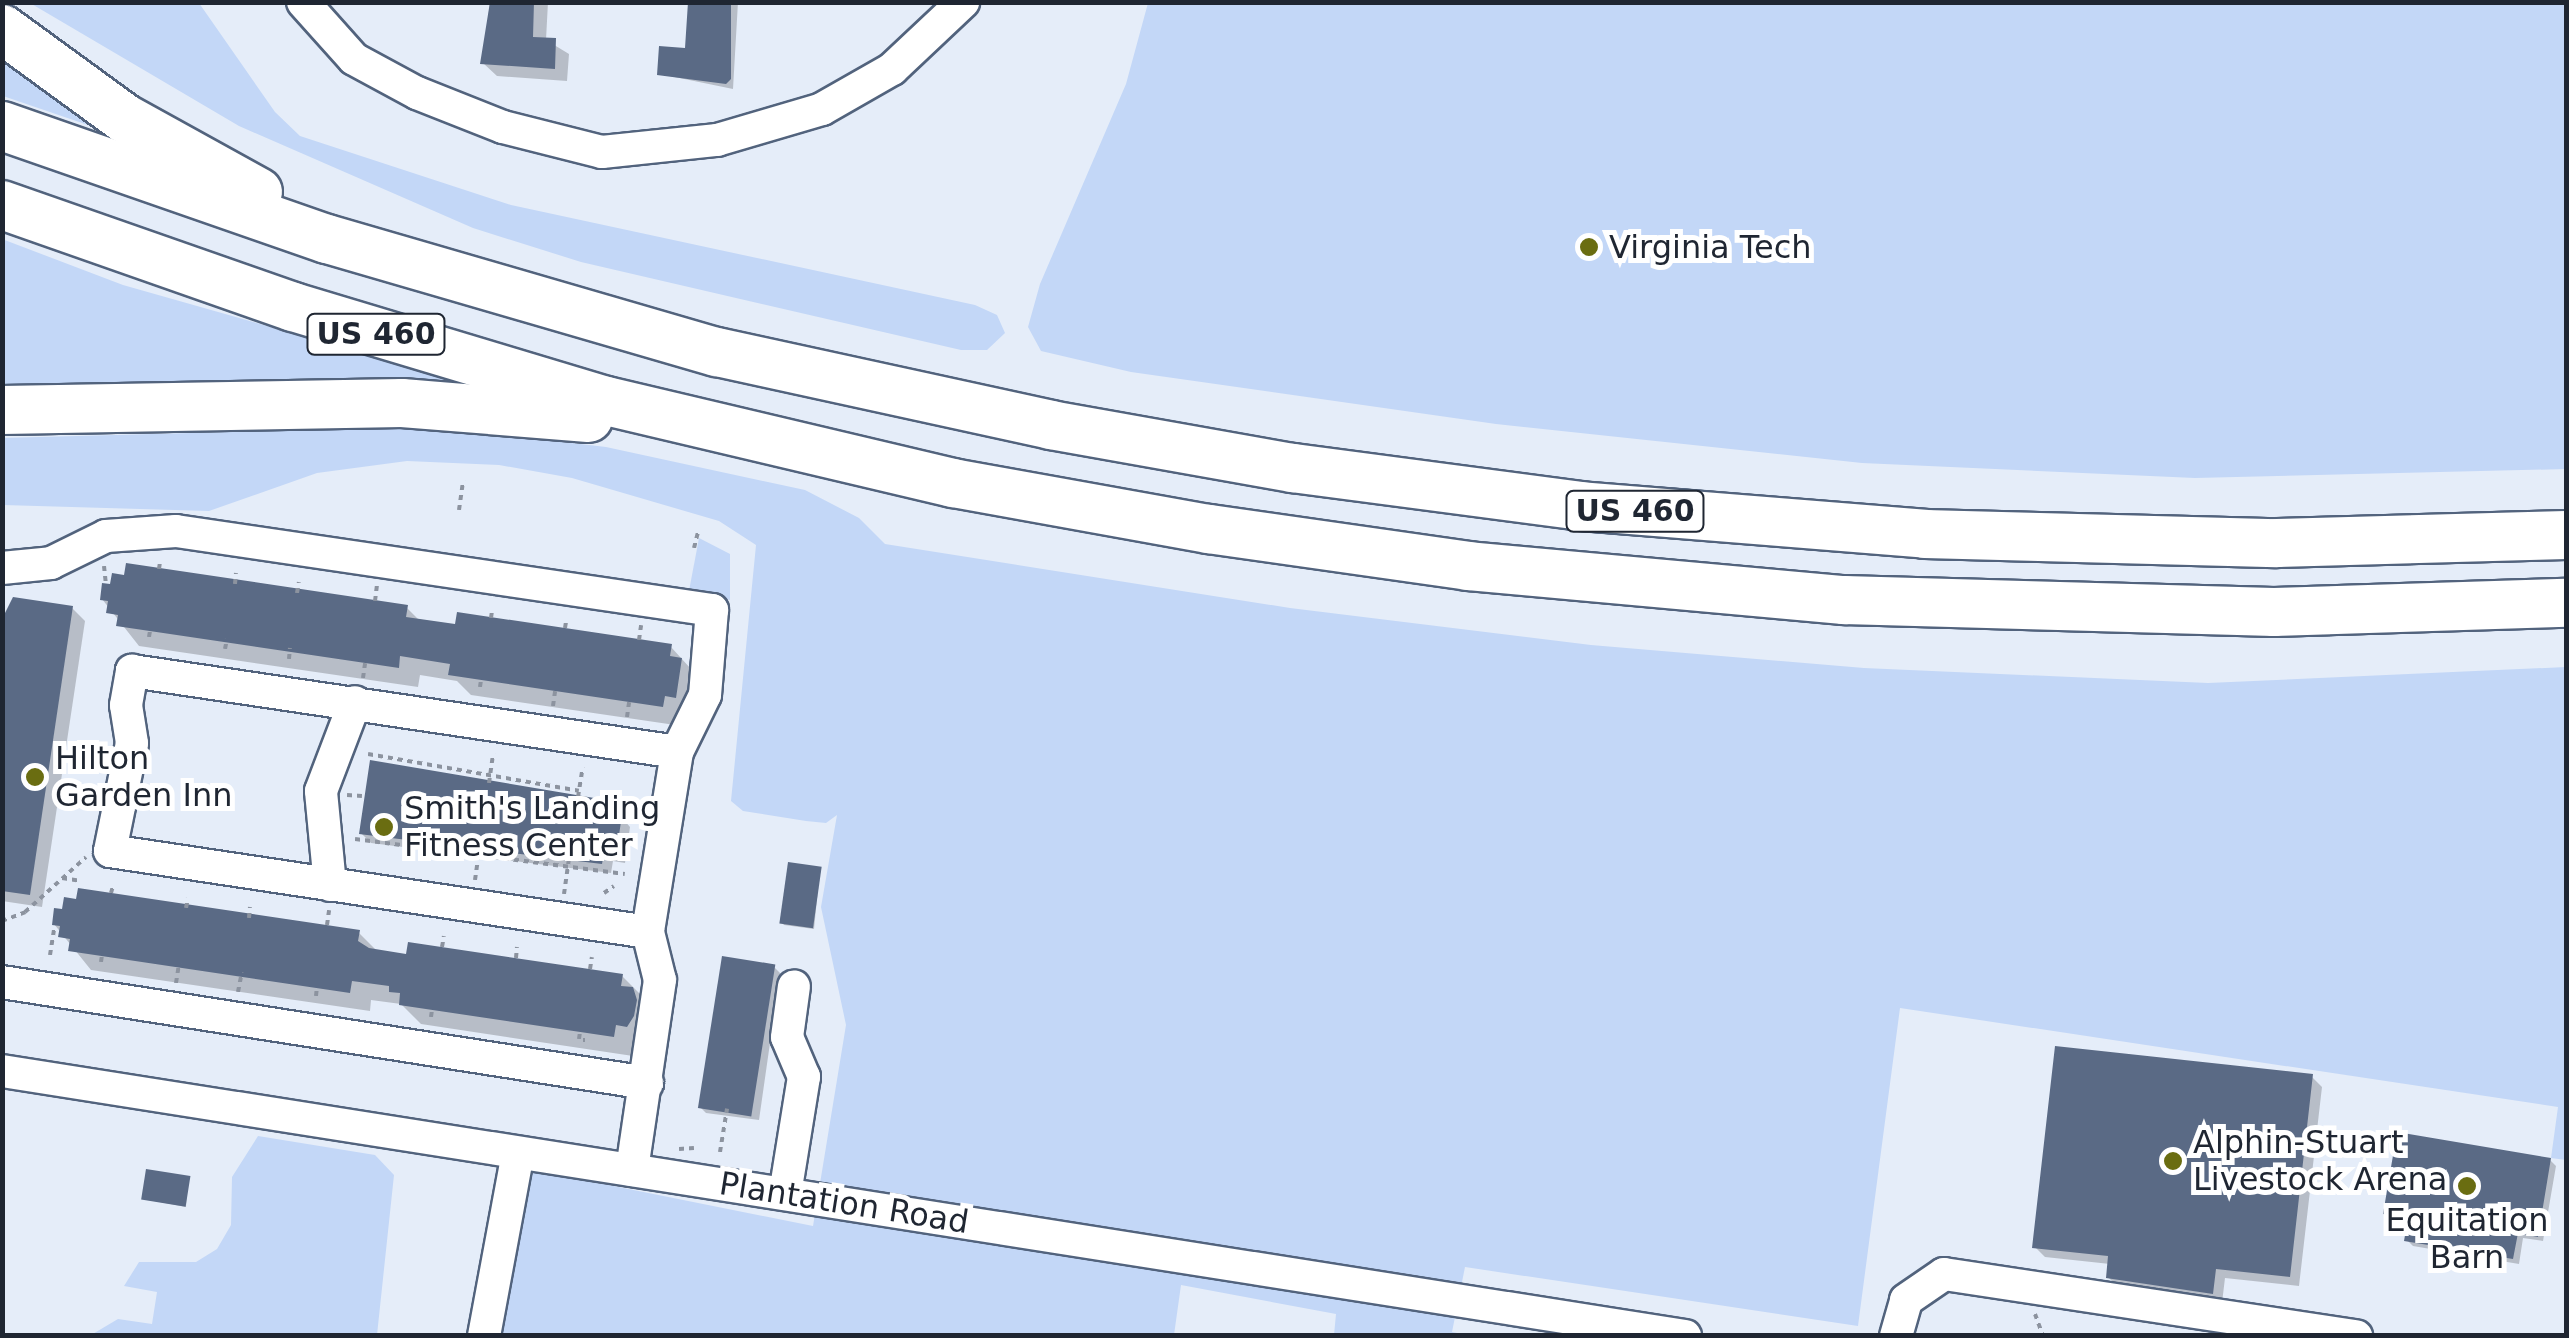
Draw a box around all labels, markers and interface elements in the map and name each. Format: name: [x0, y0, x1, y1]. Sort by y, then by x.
place label: Virginia Tech: [1609, 228, 1812, 266]
marker: Virginia Tech: [1578, 236, 1600, 258]
road number: US 460: [306, 309, 446, 359]
road number: US 460: [1565, 486, 1705, 536]
place label: Hilton Garden Inn: [55, 740, 232, 815]
marker: Hilton Garden Inn: [24, 766, 46, 788]
place label: Smith's Landing Fitness Center: [404, 790, 660, 865]
marker: Smith's Landing Fitness Center: [373, 816, 395, 838]
place label: Alphin-Stuart Livestock Arena: [2193, 1124, 2447, 1199]
marker: Alphin-Stuart Livestock Arena: [2162, 1150, 2184, 1172]
street label: Plantation Road: [717, 1164, 971, 1242]
marker: Equitation Barn: [2456, 1175, 2478, 1197]
place label: Equitation Barn: [2385, 1202, 2549, 1277]

